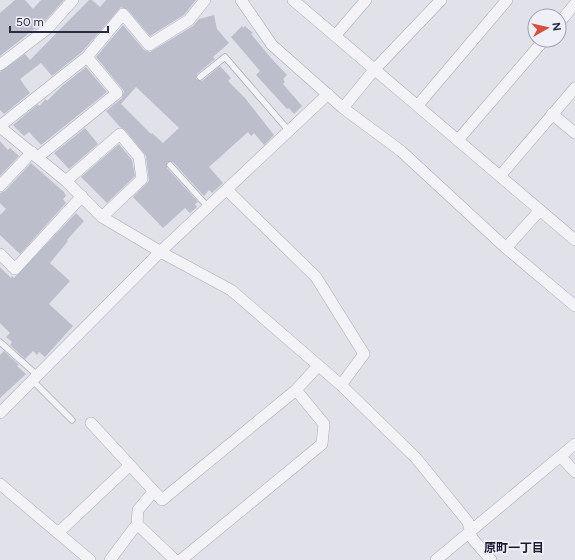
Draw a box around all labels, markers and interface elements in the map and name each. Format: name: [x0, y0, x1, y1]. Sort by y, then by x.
scale bar: [10, 8, 108, 34]
north arrow: [527, 8, 567, 48]
text: 50 m: [16, 15, 44, 29]
text: N: [549, 22, 563, 32]
district label: 原町一丁目: [484, 541, 544, 555]

